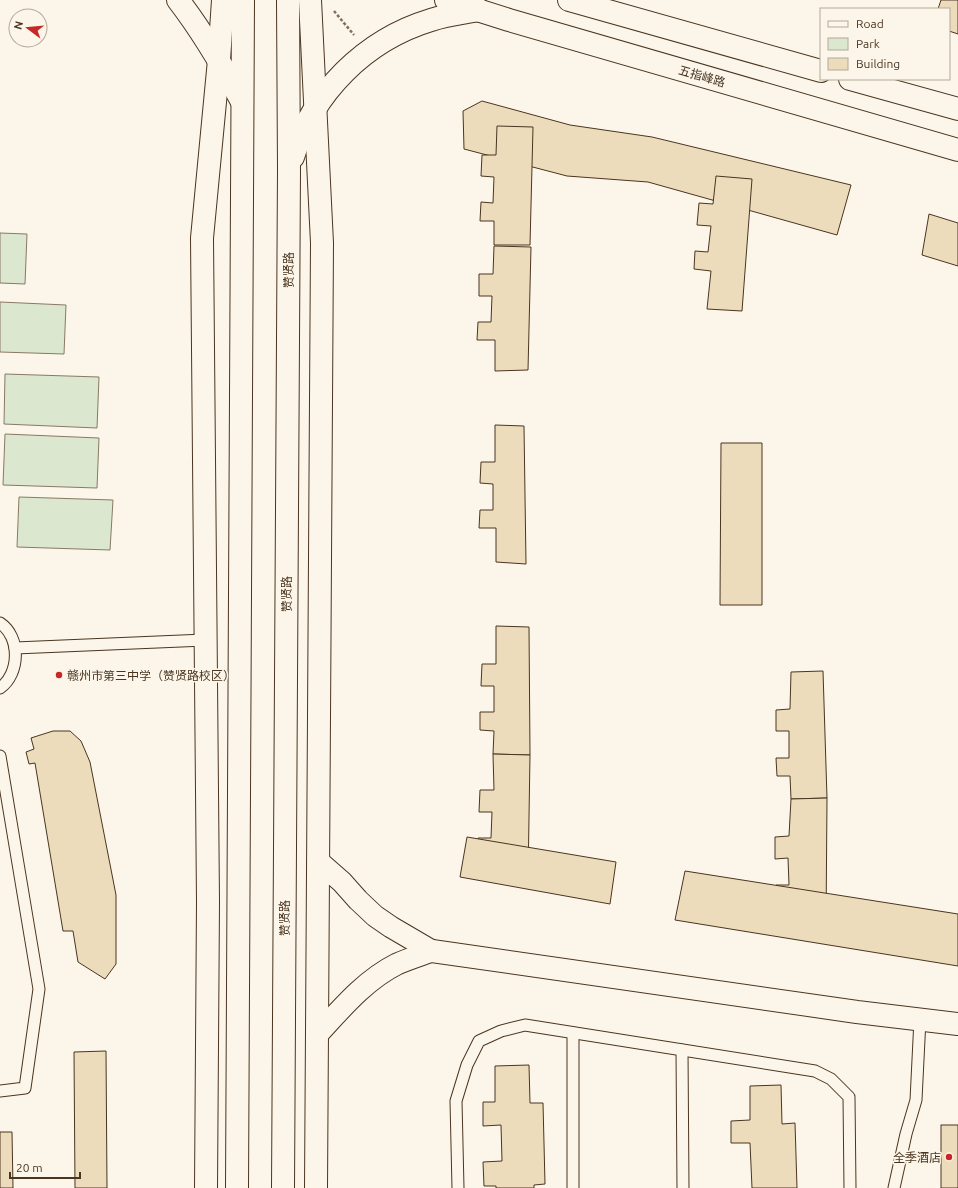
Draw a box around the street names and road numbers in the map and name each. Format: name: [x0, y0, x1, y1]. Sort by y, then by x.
street label: 五指峰路: [677, 63, 727, 89]
street label: 赞贤路: [282, 252, 295, 288]
street label: 赞贤路: [280, 576, 293, 612]
street label: 赞贤路: [278, 900, 291, 936]

